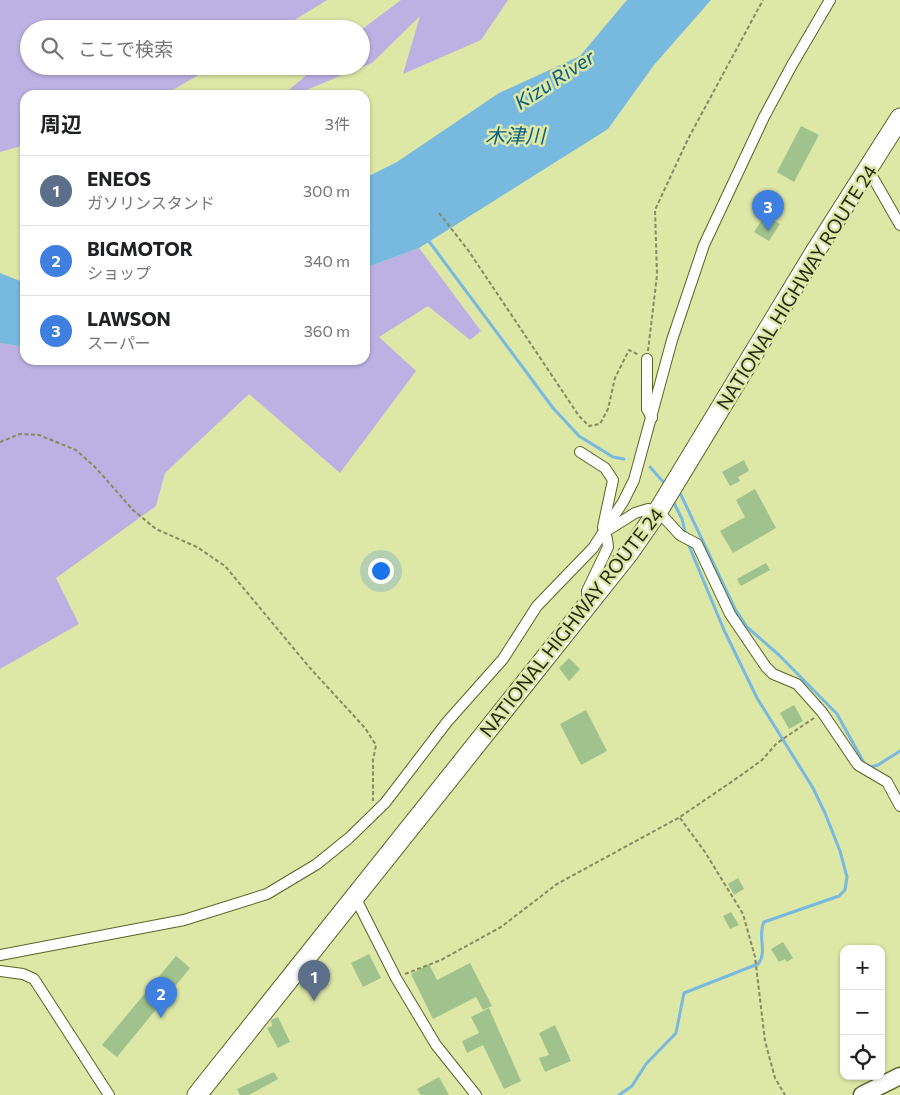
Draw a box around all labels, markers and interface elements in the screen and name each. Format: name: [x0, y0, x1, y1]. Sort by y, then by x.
search box: [20, 20, 370, 75]
icon: search: [38, 34, 66, 62]
text: ここで検索: [78, 37, 173, 60]
water label: Kizu River: [509, 44, 599, 114]
text: 周辺: [40, 111, 82, 136]
text: 3件: [325, 114, 350, 133]
water label: 木津川: [485, 123, 547, 147]
street label: NATIONAL HIGHWAY ROUTE 24: [711, 160, 881, 414]
text: ENEOS: [87, 167, 151, 190]
text: 1: [52, 181, 60, 200]
text: 300 m: [303, 181, 350, 200]
pin: 3: [752, 190, 784, 231]
text: ガソリンスタンド: [87, 193, 215, 212]
text: BIGMOTOR: [87, 237, 193, 260]
text: 2: [51, 251, 61, 270]
text: 340 m: [304, 251, 350, 270]
text: ショップ: [87, 263, 151, 282]
text: LAWSON: [87, 307, 171, 330]
text: 3: [51, 321, 61, 340]
text: 360 m: [304, 321, 350, 340]
text: スーパー: [87, 333, 151, 352]
street label: NATIONAL HIGHWAY ROUTE 24: [474, 503, 668, 741]
your location: [368, 558, 394, 584]
map controls: [840, 945, 885, 1080]
button: +: [840, 945, 885, 990]
pin: 1: [298, 960, 330, 1001]
pin: 2: [145, 977, 177, 1018]
button: −: [840, 990, 885, 1035]
button: locate: [840, 1035, 885, 1080]

